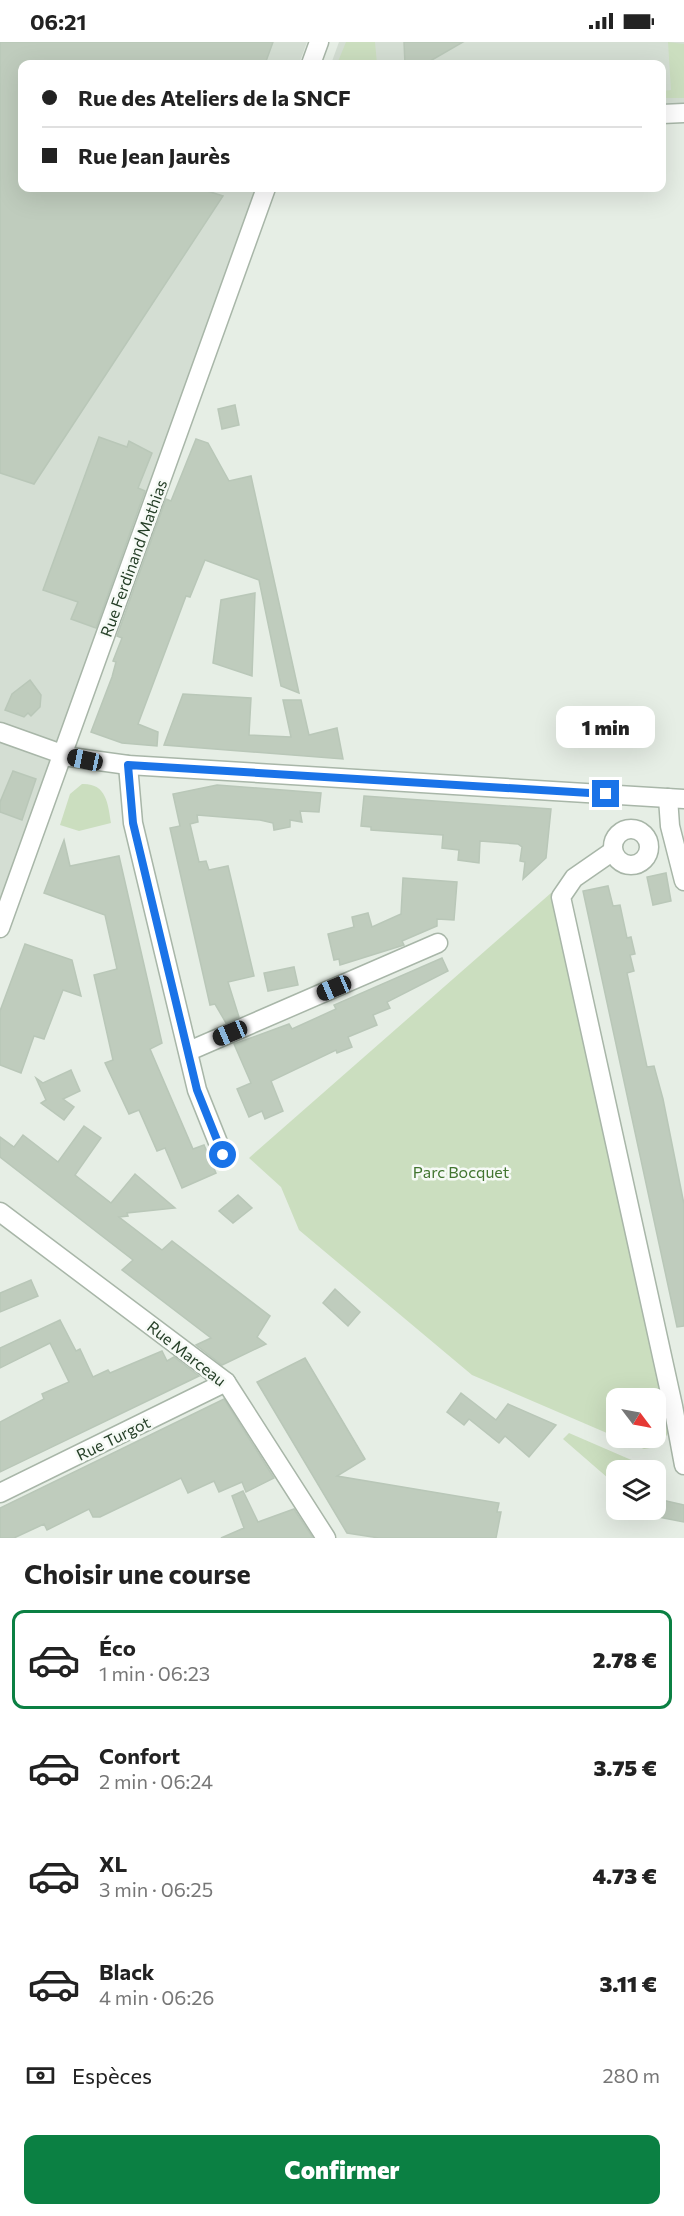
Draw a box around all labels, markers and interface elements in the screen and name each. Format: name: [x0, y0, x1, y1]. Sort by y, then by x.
text: 06:21: [30, 8, 87, 35]
text: Rue des Ateliers de la SNCF: [78, 84, 351, 111]
text: Rue Jean Jaurès: [78, 142, 230, 169]
street label: Rue Ferdinand Mathias: [96, 477, 170, 639]
callout: 1 min: [556, 707, 656, 749]
text: 1 min: [581, 715, 630, 739]
car: [66, 747, 104, 773]
route end: [592, 780, 619, 807]
car: [314, 973, 354, 1003]
car: [210, 1018, 250, 1048]
route start: [209, 1141, 236, 1168]
park label: Parc Bocquet: [413, 1162, 510, 1181]
street label: Rue Marceau: [144, 1316, 230, 1390]
north arrow: [606, 1388, 666, 1448]
map controls: [606, 1388, 666, 1520]
street label: Rue Turgot: [73, 1412, 153, 1464]
button: layers: [606, 1460, 666, 1520]
text: Choisir une course: [24, 1557, 251, 1590]
icon: car: [27, 1633, 81, 1687]
text: Éco: [99, 1634, 136, 1661]
text: 2.78 €: [593, 1646, 657, 1673]
text: 1 min · 06:23: [99, 1661, 210, 1685]
icon: car: [27, 1741, 81, 1795]
text: Confort: [99, 1742, 180, 1769]
text: 3.75 €: [594, 1754, 657, 1781]
text: 2 min · 06:24: [99, 1769, 213, 1793]
icon: car: [27, 1849, 81, 1903]
text: XL: [99, 1850, 127, 1877]
text: 4.73 €: [592, 1862, 657, 1889]
text: 3 min · 06:25: [99, 1877, 213, 1901]
icon: car: [27, 1957, 81, 2011]
text: Black: [99, 1958, 154, 1985]
text: 3.11 €: [599, 1970, 657, 1997]
text: 4 min · 06:26: [99, 1985, 214, 2009]
icon: cash: [24, 2059, 57, 2092]
text: Espèces: [72, 2062, 152, 2089]
text: 280 m: [602, 2063, 660, 2087]
button: Confirmer: [24, 2135, 660, 2204]

